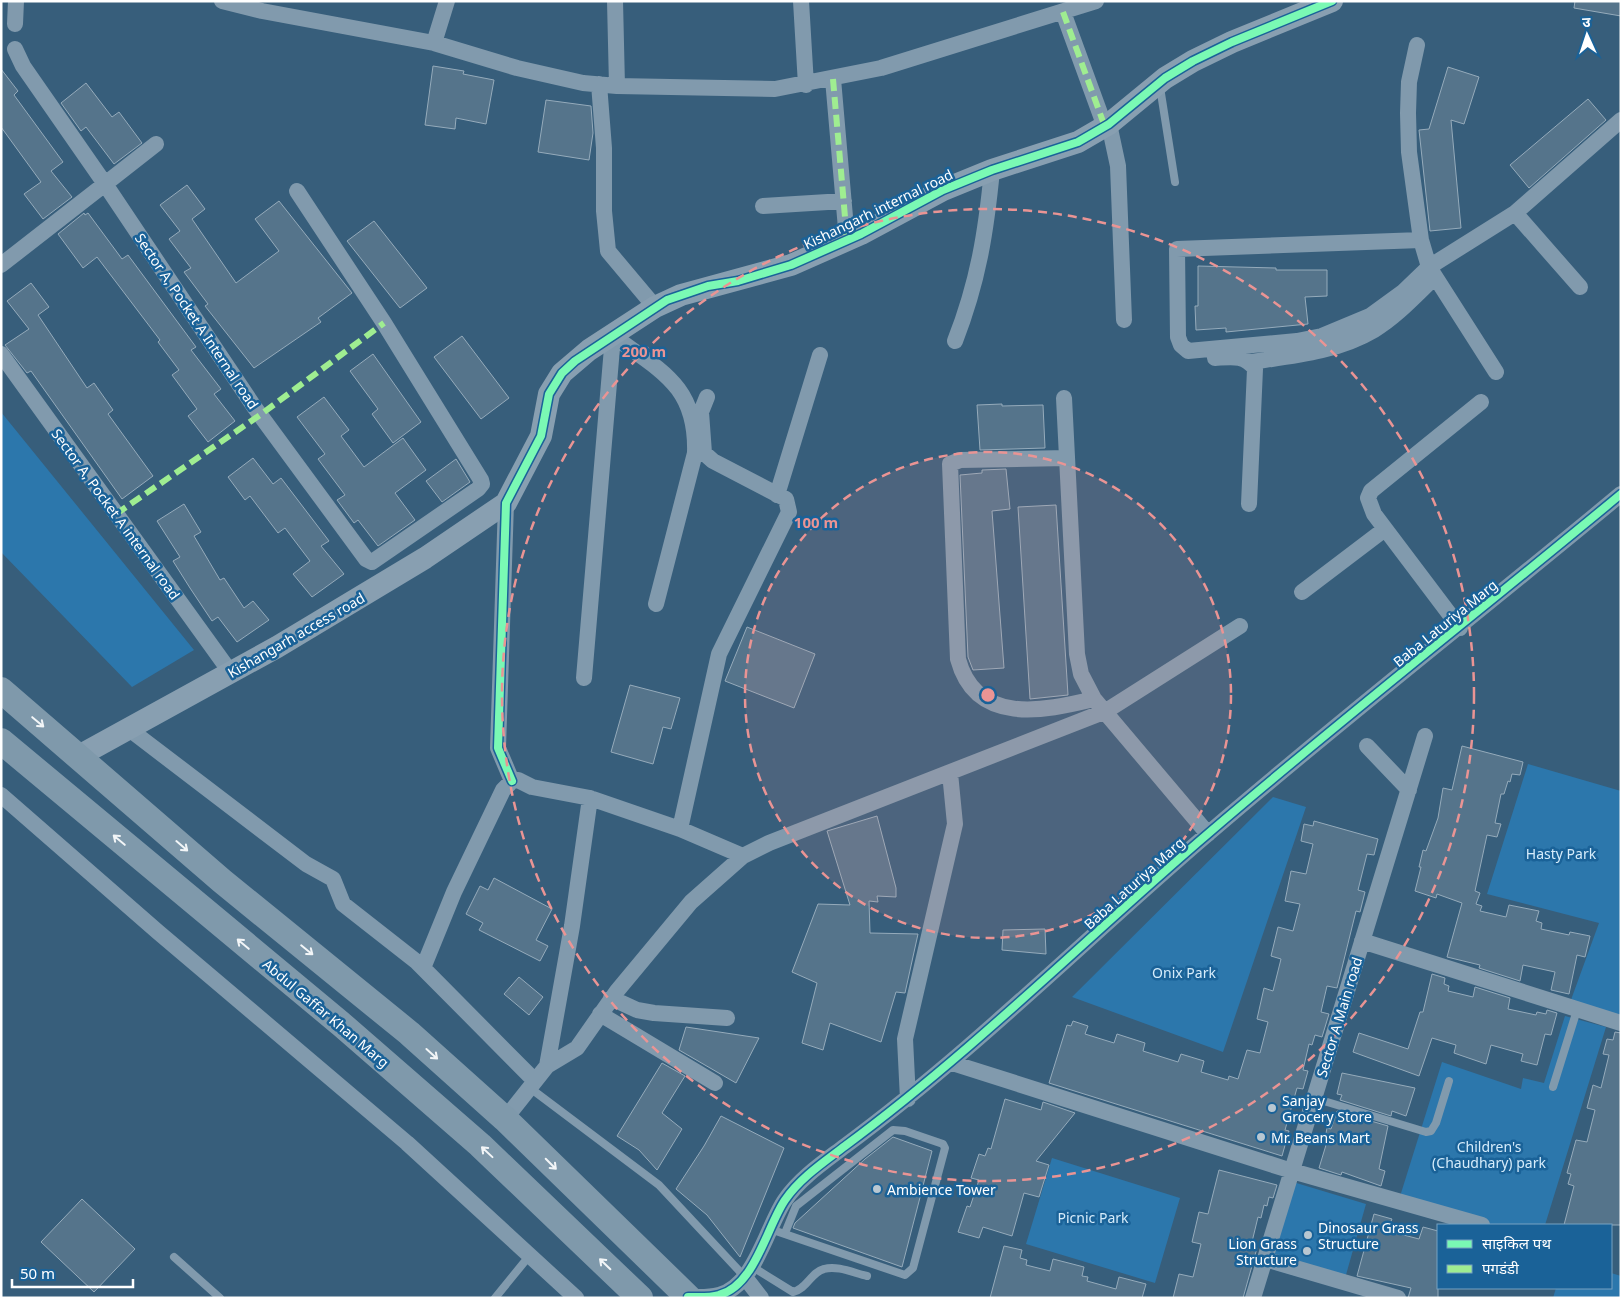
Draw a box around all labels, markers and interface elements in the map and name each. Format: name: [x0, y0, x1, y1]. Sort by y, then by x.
north arrow: [1562, 10, 1612, 60]
text: उ: [1582, 12, 1592, 31]
street label: Kishangarh internal road: [800, 165, 956, 253]
street label: Sector A, Pocket A Internal road: [131, 229, 263, 413]
text: 200 m: [622, 341, 666, 361]
street label: Sector A, Pocket A internal road: [47, 425, 185, 603]
text: 100 m: [794, 512, 838, 532]
street label: Baba Laturiya Marg: [1389, 575, 1501, 671]
street label: Kishangarh access road: [224, 588, 368, 682]
centre of rings: [979, 686, 997, 704]
one-way arrow: [32, 716, 45, 727]
street label: Baba Laturiya Marg: [1080, 833, 1188, 933]
one-way arrow: [112, 834, 125, 846]
one-way arrow: [176, 840, 189, 851]
park label: Hasty Park: [1526, 844, 1597, 863]
one-way arrow: [237, 939, 250, 950]
one-way arrow: [300, 945, 313, 956]
street label: Abdul Gaffar Khan Marg: [259, 955, 393, 1071]
street label: Sector A Main road: [1312, 955, 1366, 1079]
park label: Onix Park: [1152, 963, 1216, 982]
one-way arrow: [425, 1048, 438, 1060]
place label: Sanjay Grocery Store: [1282, 1091, 1372, 1126]
marker: Sanjay Grocery Store: [1266, 1102, 1278, 1114]
place label: Mr. Beans Mart: [1271, 1128, 1370, 1147]
marker: Mr. Beans Mart: [1255, 1131, 1267, 1143]
park label: Children's (Chaudhary) park: [1432, 1137, 1546, 1172]
one-way arrow: [481, 1146, 494, 1158]
one-way arrow: [544, 1158, 556, 1170]
place label: Ambience Tower: [887, 1180, 996, 1199]
marker: Ambience Tower: [871, 1183, 883, 1195]
park label: Picnic Park: [1057, 1208, 1129, 1227]
place label: Dinosaur Grass Structure: [1318, 1218, 1419, 1253]
legend: [1437, 1224, 1612, 1289]
marker: Dinosaur Grass Structure: [1302, 1229, 1314, 1241]
text: साइकिल पथ: [1482, 1233, 1551, 1253]
place label: Lion Grass Structure: [1228, 1234, 1297, 1269]
marker: Lion Grass Structure: [1301, 1245, 1313, 1257]
scale bar: [12, 1256, 134, 1288]
one-way arrow: [598, 1258, 611, 1270]
text: पगडंडी: [1482, 1258, 1520, 1278]
text: 50 m: [20, 1263, 55, 1283]

